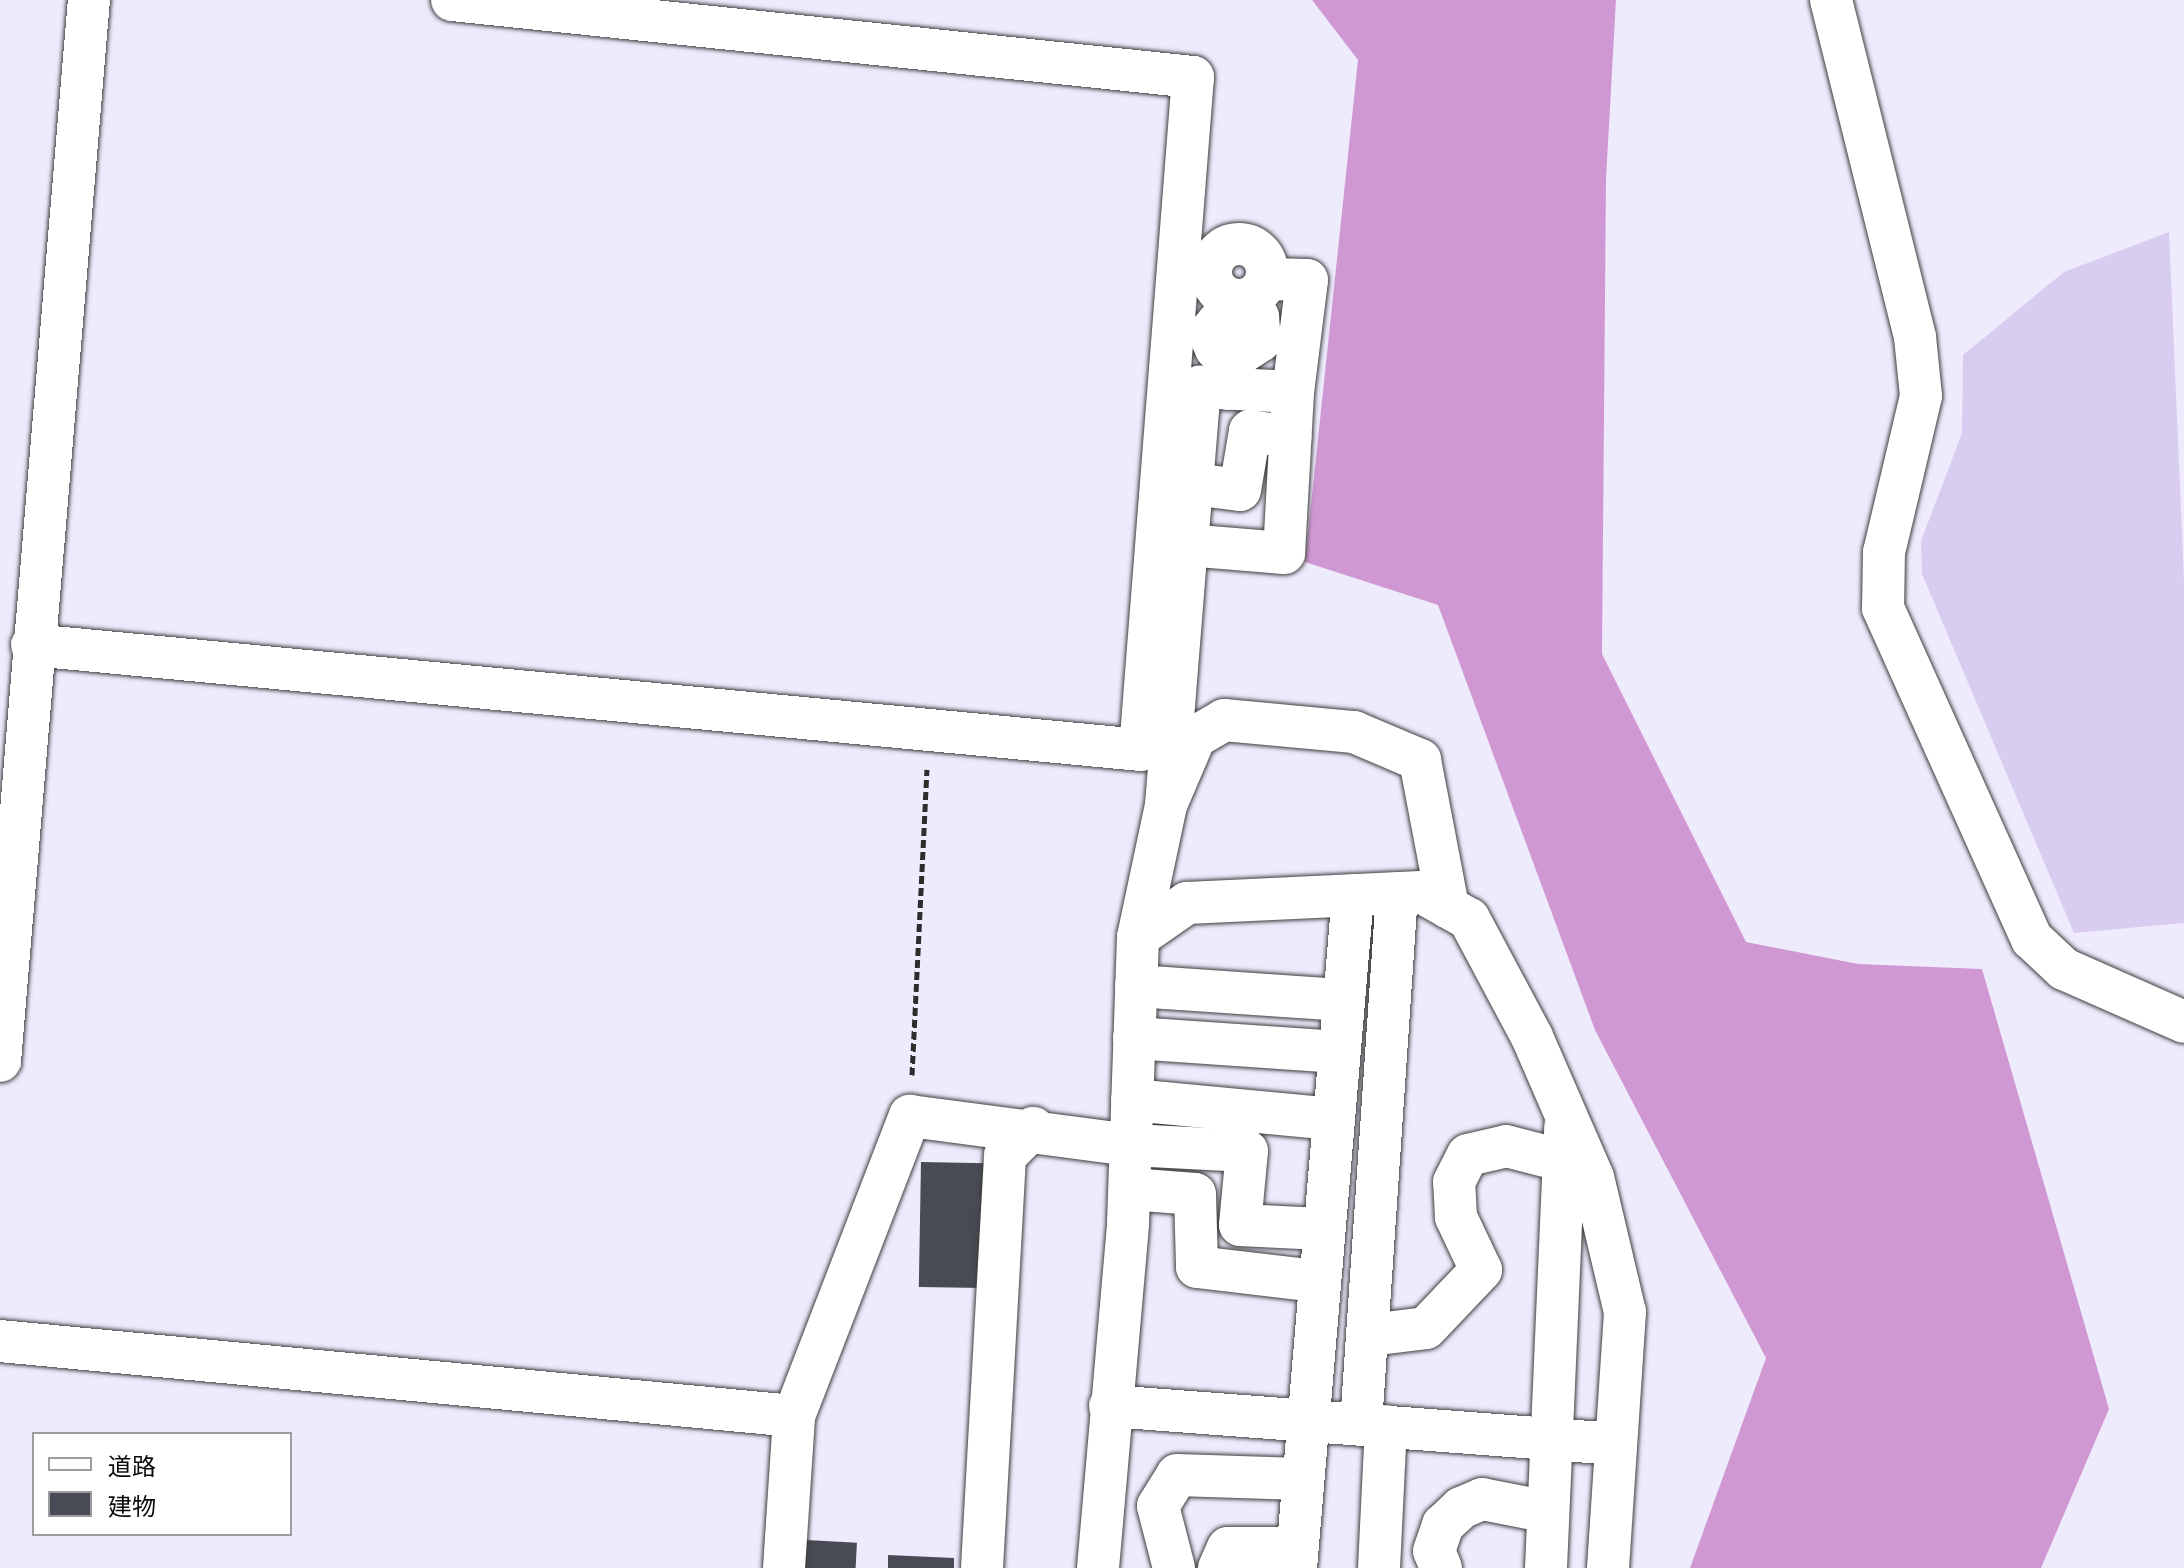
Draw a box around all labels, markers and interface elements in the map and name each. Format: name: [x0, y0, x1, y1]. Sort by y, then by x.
legend: [32, 1432, 292, 1536]
text: 道路: [108, 1453, 156, 1481]
text: 建物: [108, 1493, 156, 1521]

